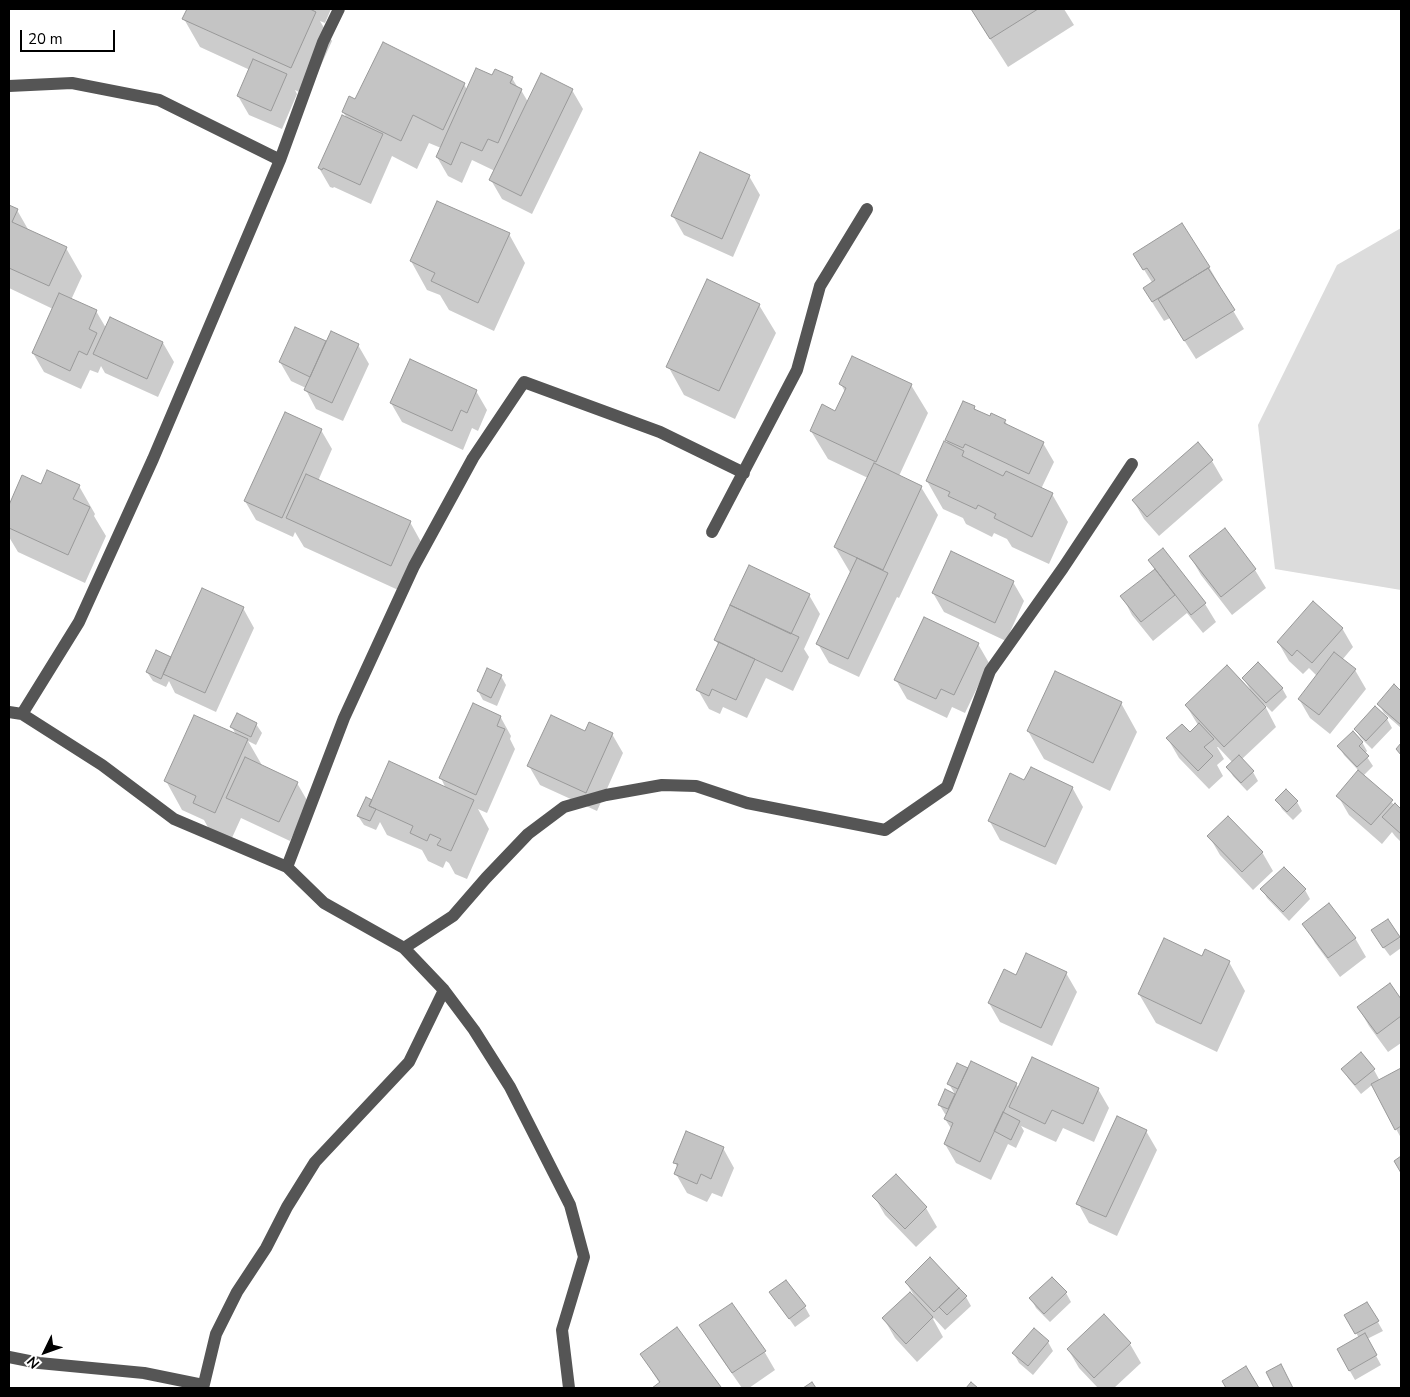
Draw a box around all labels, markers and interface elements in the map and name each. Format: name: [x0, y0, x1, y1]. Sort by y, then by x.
scale bar: [22, 20, 118, 52]
text: 20 m: [28, 29, 63, 49]
north arrow: [20, 1327, 70, 1377]
text: N: [23, 1352, 44, 1373]

